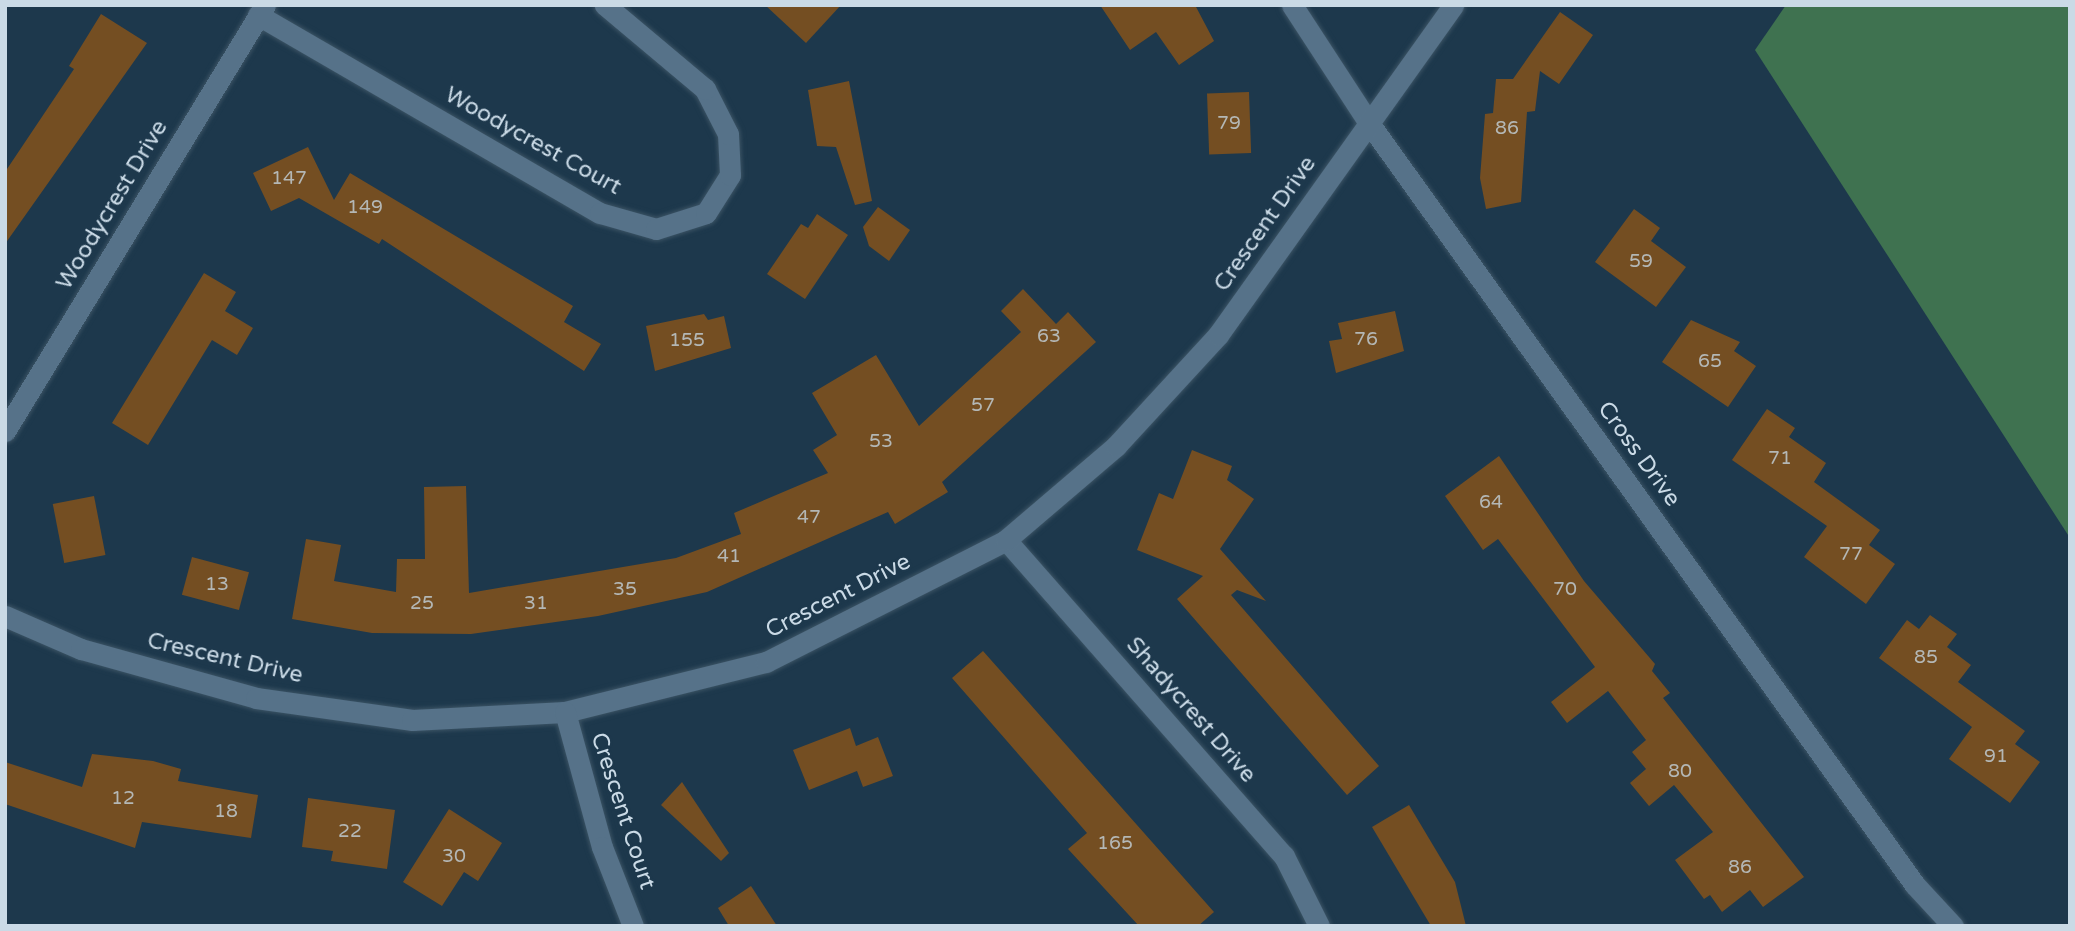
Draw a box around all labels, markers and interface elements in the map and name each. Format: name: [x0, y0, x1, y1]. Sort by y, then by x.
street label: Woodycrest Court: [440, 81, 626, 201]
house number: 79: [1217, 113, 1241, 135]
street label: Woodycrest Drive: [50, 115, 174, 295]
house number: 86: [1495, 118, 1519, 140]
street label: Crescent Drive: [1208, 151, 1322, 297]
house number: 147: [271, 168, 307, 190]
house number: 149: [347, 197, 383, 219]
house number: 59: [1629, 251, 1653, 273]
house number: 63: [1037, 326, 1061, 348]
house number: 76: [1354, 329, 1378, 351]
house number: 155: [669, 330, 705, 352]
house number: 65: [1698, 351, 1722, 373]
house number: 57: [971, 395, 995, 417]
street label: Cross Drive: [1592, 396, 1686, 512]
house number: 53: [869, 431, 893, 453]
house number: 71: [1768, 448, 1792, 470]
house number: 64: [1479, 492, 1503, 514]
house number: 47: [797, 507, 821, 529]
house number: 77: [1839, 544, 1863, 566]
house number: 41: [717, 546, 741, 568]
street label: Crescent Drive: [761, 548, 915, 644]
house number: 13: [205, 574, 229, 596]
house number: 35: [613, 579, 637, 601]
house number: 70: [1553, 579, 1577, 601]
house number: 25: [410, 593, 434, 615]
house number: 31: [524, 593, 548, 615]
street label: Crescent Drive: [145, 627, 305, 689]
street label: Shadycrest Drive: [1120, 632, 1262, 788]
house number: 85: [1914, 647, 1938, 669]
street label: Crescent Court: [585, 729, 661, 893]
house number: 91: [1984, 746, 2008, 768]
house number: 80: [1668, 761, 1692, 783]
house number: 12: [111, 788, 135, 810]
house number: 18: [214, 801, 238, 823]
house number: 22: [338, 821, 362, 843]
house number: 165: [1097, 833, 1133, 855]
house number: 30: [442, 846, 466, 868]
house number: 86: [1728, 857, 1752, 879]

